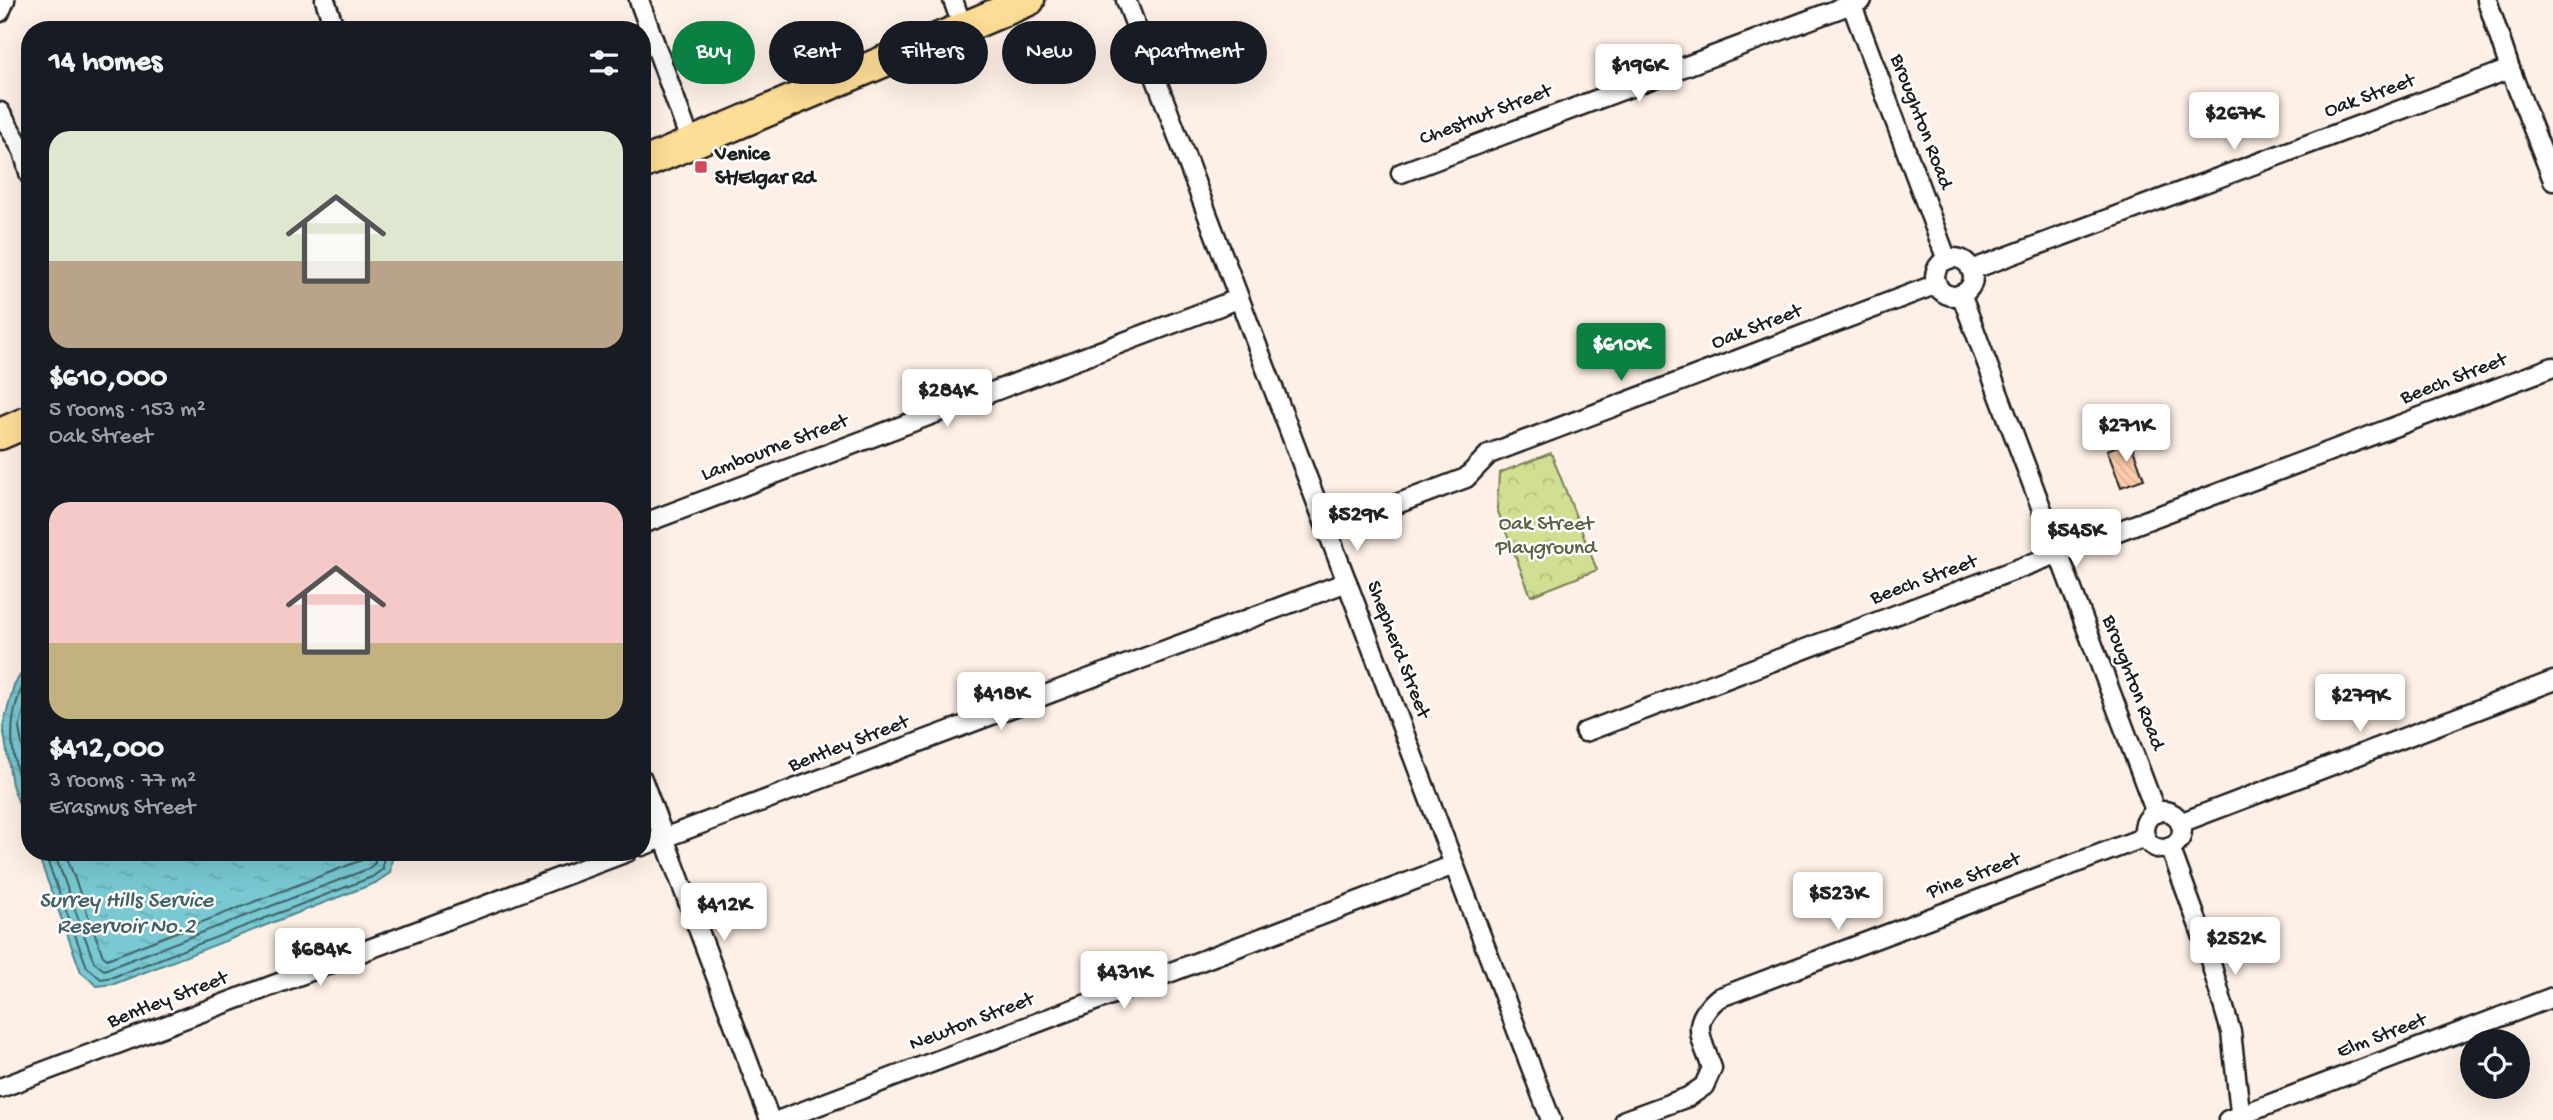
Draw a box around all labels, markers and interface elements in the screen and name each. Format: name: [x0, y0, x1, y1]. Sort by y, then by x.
chip: Buy: [672, 21, 755, 84]
chip: Rent: [769, 21, 864, 84]
chip: Filters: [878, 21, 988, 84]
chip: New: [1002, 21, 1096, 84]
chip: Apartment: [1110, 21, 1267, 84]
icon: filters: [585, 44, 623, 82]
pin: $196K: [1590, 44, 1688, 104]
text: 14 homes: [49, 46, 162, 81]
street label: Broughton Road: [1882, 50, 1958, 195]
text: $196K: [1611, 53, 1667, 80]
street label: Oak Street: [2321, 68, 2421, 125]
street label: Chestnut Street: [1417, 79, 1558, 153]
pin: $267K: [2185, 92, 2283, 152]
text: $267K: [2205, 101, 2263, 128]
place label: Venice St/Elgar Rd: [714, 143, 818, 192]
marker: Venice St/Elgar Rd: [693, 159, 709, 175]
icon: home: [273, 176, 399, 302]
street label: Oak Street: [1708, 299, 1808, 357]
pin: $610K: [1572, 324, 1670, 383]
text: $610K: [1592, 332, 1650, 359]
street label: Beech Street: [2396, 347, 2513, 412]
text: $610,000: [49, 362, 167, 397]
pin: $284K: [898, 370, 996, 429]
text: $284K: [918, 378, 976, 405]
text: 5 rooms · 153 m²: [49, 397, 206, 424]
pin: $271K: [2077, 405, 2175, 464]
street label: Lambourne Street: [698, 409, 854, 489]
text: $271K: [2098, 413, 2154, 440]
text: Oak Street: [49, 424, 153, 451]
pin: $529K: [1308, 494, 1406, 553]
text: $529K: [1328, 502, 1386, 529]
pin: $545K: [2027, 510, 2125, 569]
park label: Oak Street Playground: [1495, 513, 1598, 562]
text: $545K: [2047, 518, 2105, 545]
icon: home: [273, 547, 399, 673]
street label: Beech Street: [1866, 549, 1983, 612]
street label: Shepherd Street: [1359, 578, 1436, 724]
street label: Broughton Road: [2094, 611, 2170, 756]
pin: $418K: [952, 672, 1050, 732]
pin: $279K: [2311, 674, 2409, 734]
text: $418K: [973, 681, 1029, 708]
text: $279K: [2331, 683, 2389, 710]
street label: Bentley Street: [784, 710, 915, 780]
text: $412,000: [49, 733, 164, 768]
text: 3 rooms · 77 m²: [49, 768, 196, 795]
text: Erasmus Street: [49, 795, 195, 822]
street label: Pine Street: [1923, 847, 2026, 907]
pin: $523K: [1789, 872, 1887, 932]
text: $523K: [1809, 881, 1867, 908]
pin: $412K: [675, 884, 773, 943]
water label: Surrey Hills Service Reservoir No.2: [39, 888, 214, 941]
text: $412K: [697, 892, 751, 919]
pin: $252K: [2186, 918, 2284, 977]
text: $252K: [2206, 926, 2264, 953]
pin: $684K: [271, 928, 369, 988]
text: $684K: [291, 937, 349, 964]
pin: $431K: [1075, 951, 1173, 1011]
text: $431K: [1096, 960, 1152, 987]
street label: Bentley Street: [103, 966, 234, 1036]
street label: Newton Street: [906, 987, 1040, 1058]
street label: Elm Street: [2334, 1008, 2432, 1065]
map controls: [2460, 1029, 2530, 1099]
button: locate: [2460, 1029, 2530, 1099]

